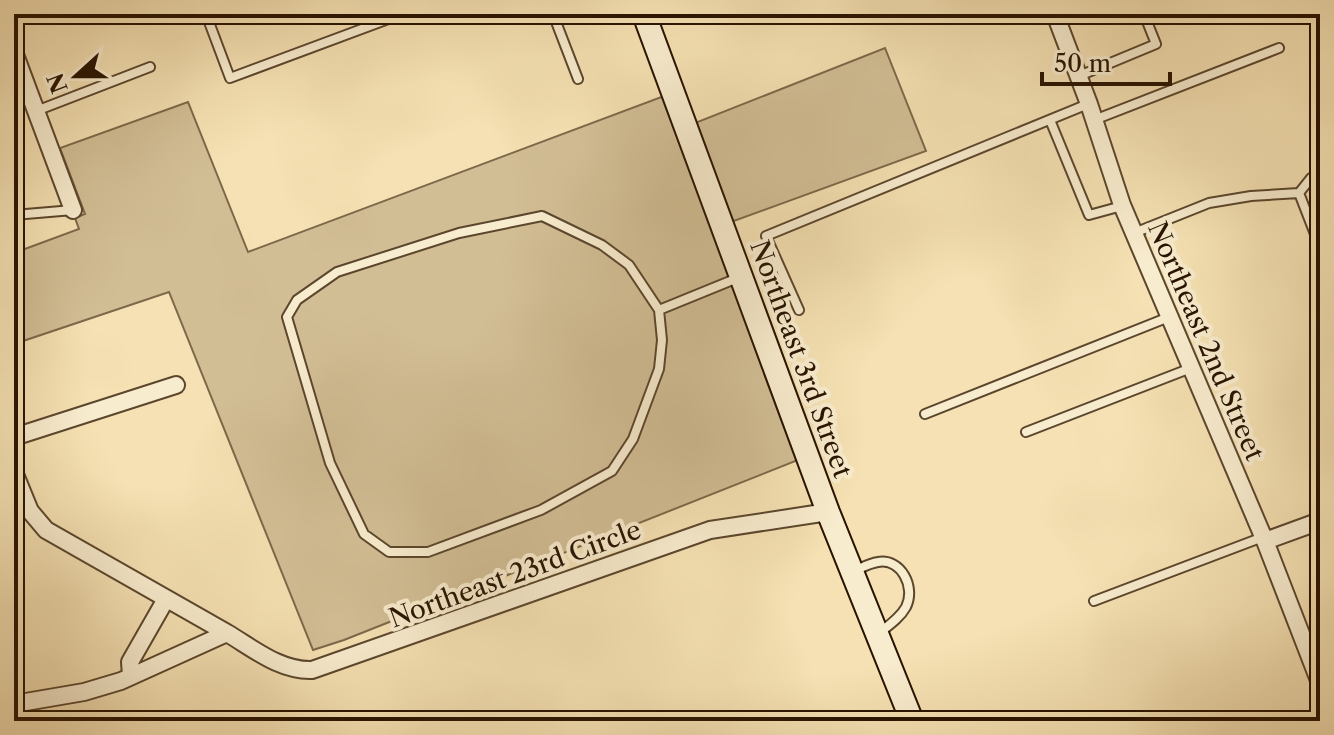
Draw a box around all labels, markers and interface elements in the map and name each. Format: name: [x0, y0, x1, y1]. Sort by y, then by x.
north arrow: [36, 36, 116, 116]
scale bar: [1042, 36, 1170, 86]
text: 50 m: [1054, 49, 1111, 78]
text: N: [42, 69, 74, 97]
street label: Northeast 2nd Street: [1141, 217, 1271, 466]
street label: Northeast 3rd Street: [743, 236, 859, 483]
street label: Northeast 23rd Circle: [385, 513, 645, 635]

